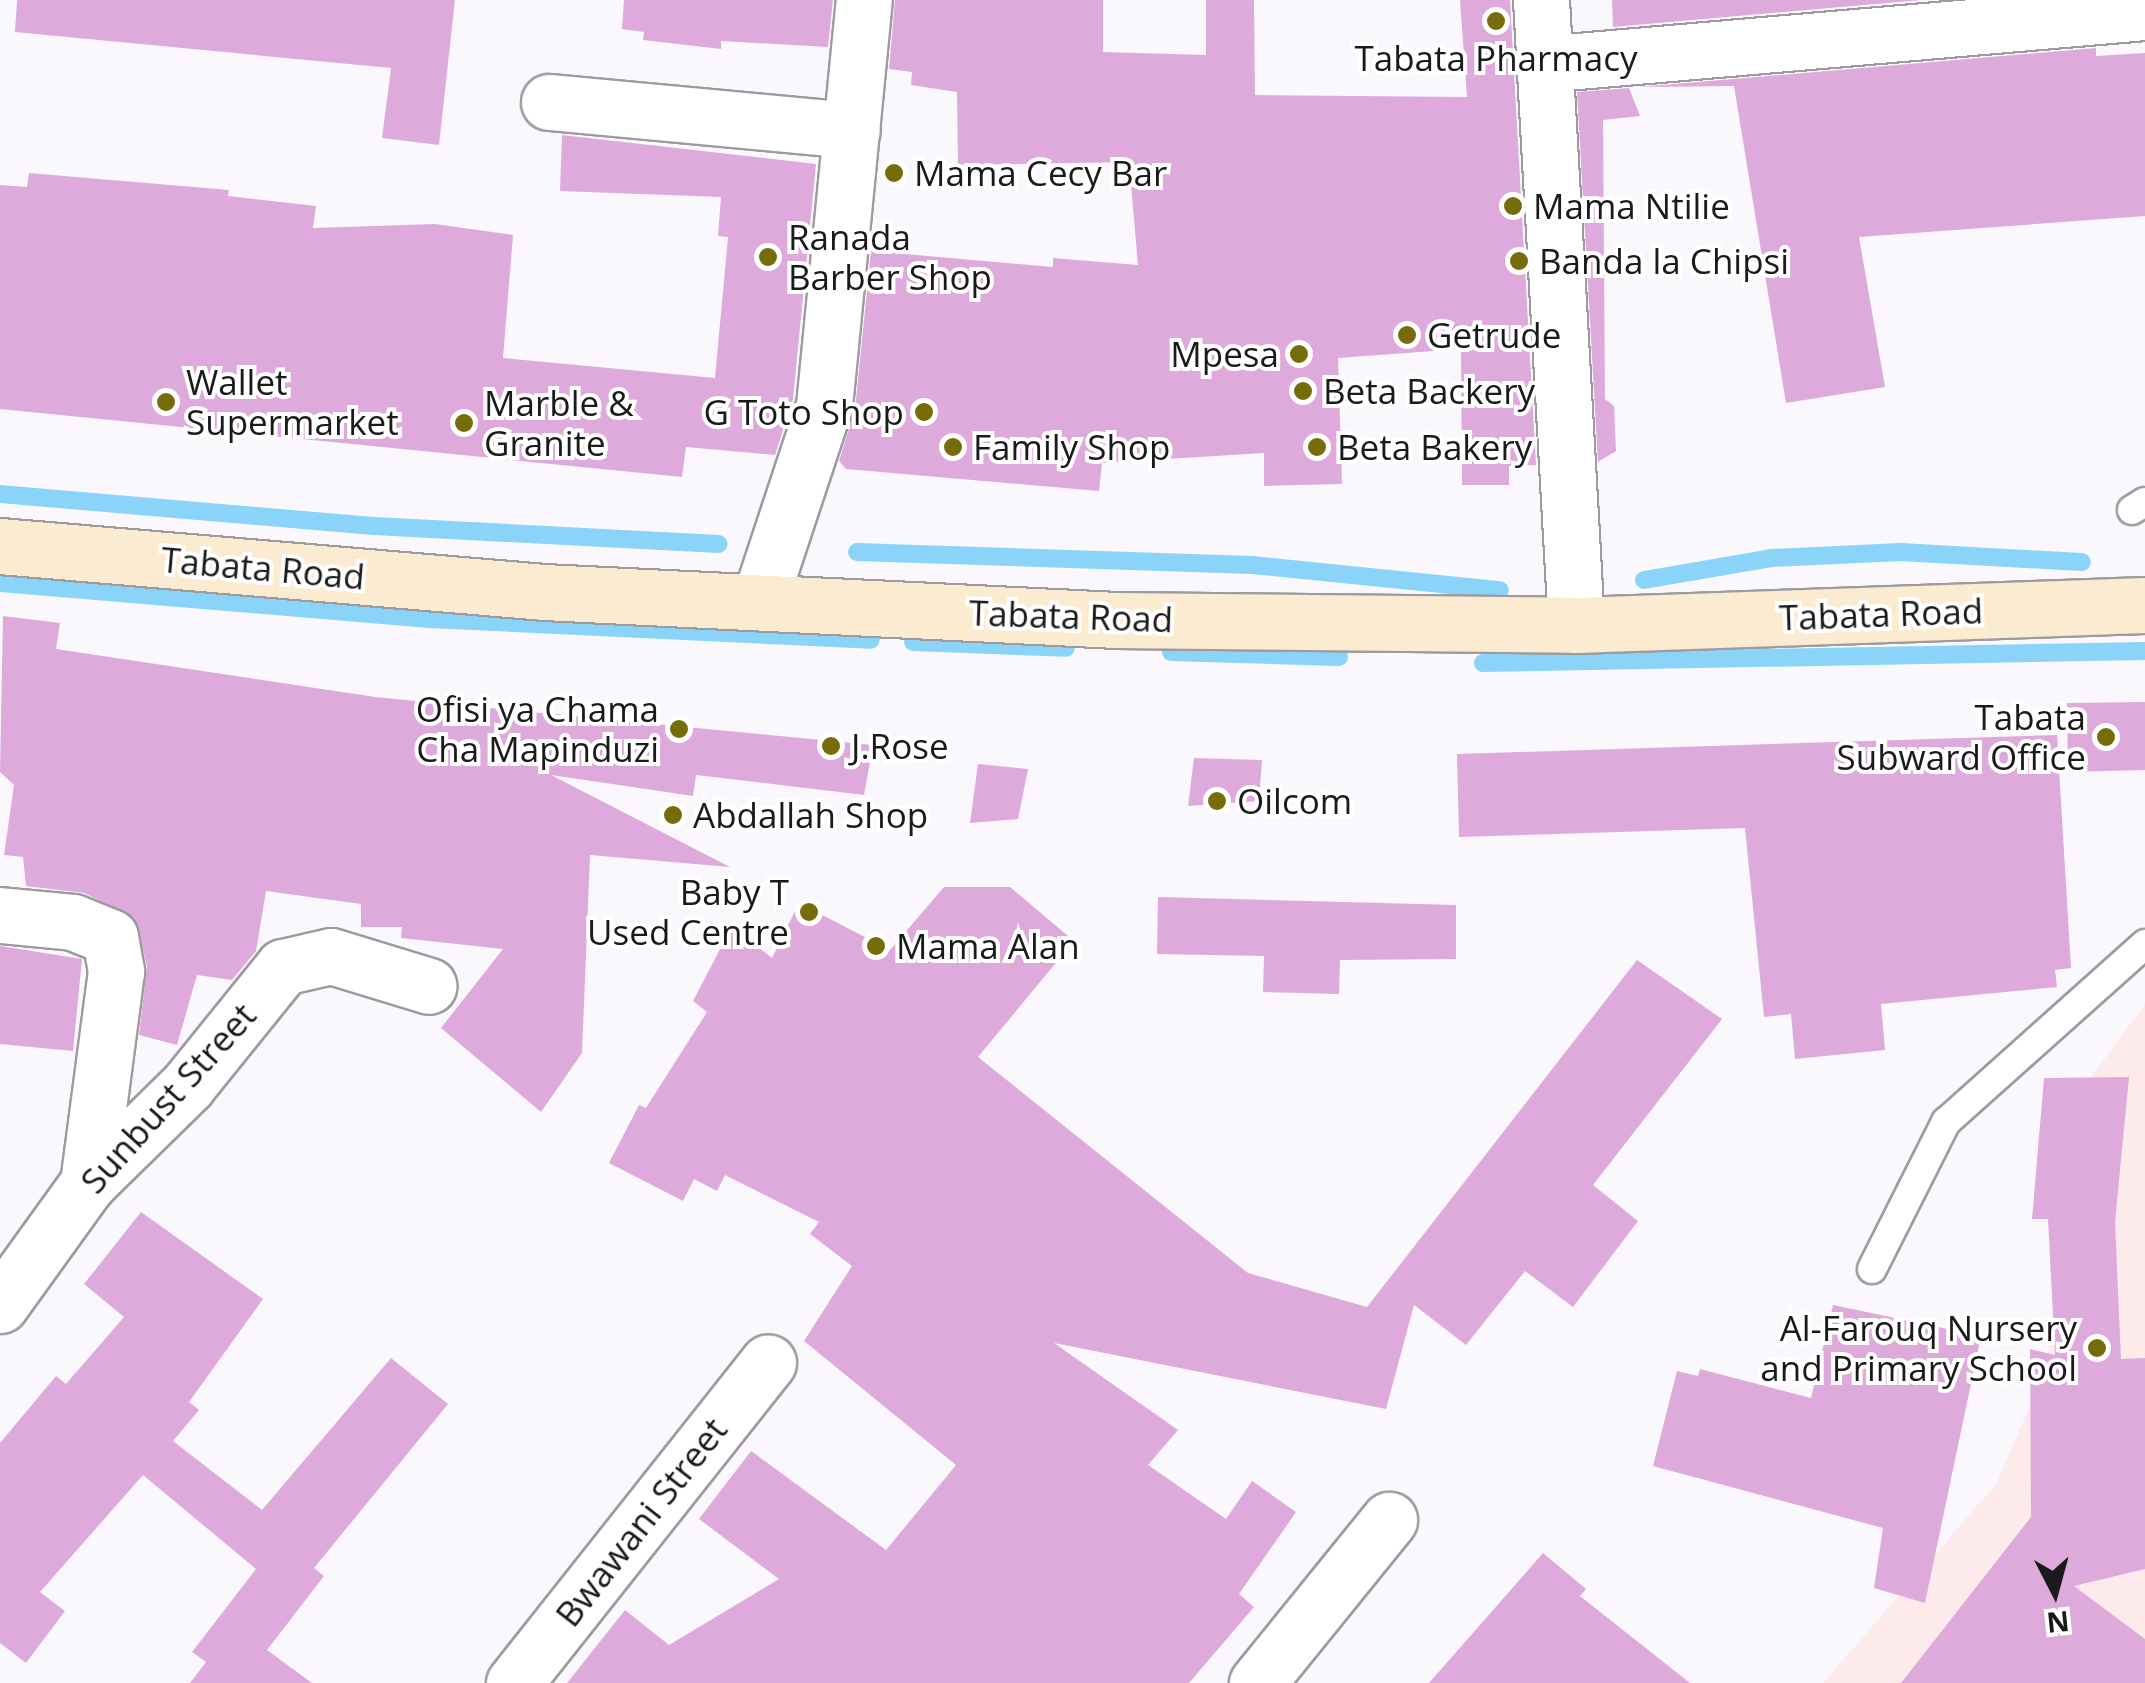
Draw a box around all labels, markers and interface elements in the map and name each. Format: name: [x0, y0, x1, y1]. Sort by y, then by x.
marker: Tabata Pharmacy: [1485, 10, 1507, 32]
place label: Tabata Pharmacy: [1354, 37, 1638, 79]
place label: Mama Cecy Bar: [914, 152, 1167, 194]
marker: Mama Cecy Bar: [883, 162, 905, 184]
place label: Mama Ntilie: [1533, 185, 1730, 227]
marker: Mama Ntilie: [1502, 195, 1524, 217]
place label: Ranada Barber Shop: [788, 216, 992, 298]
place label: Banda la Chipsi: [1539, 240, 1789, 282]
marker: Ranada Barber Shop: [757, 246, 779, 268]
marker: Banda la Chipsi: [1508, 250, 1530, 272]
place label: Getrude: [1427, 314, 1561, 356]
marker: Getrude: [1396, 324, 1418, 346]
place label: Mpesa: [1170, 333, 1279, 375]
marker: Mpesa: [1288, 343, 1310, 365]
place label: Wallet Supermarket: [186, 361, 399, 443]
place label: Beta Backery: [1323, 370, 1535, 412]
marker: Beta Backery: [1292, 380, 1314, 402]
place label: Marble & Granite: [484, 382, 634, 464]
marker: Wallet Supermarket: [155, 391, 177, 413]
place label: G Toto Shop: [703, 391, 904, 433]
marker: G Toto Shop: [913, 401, 935, 423]
marker: Marble & Granite: [453, 412, 475, 434]
place label: Family Shop: [973, 426, 1170, 468]
place label: Beta Bakery: [1337, 426, 1532, 468]
marker: Family Shop: [942, 436, 964, 458]
marker: Beta Bakery: [1306, 436, 1328, 458]
street label: Tabata Road: [159, 538, 367, 598]
street label: Tabata Road: [1778, 589, 1984, 639]
street label: Tabata Road: [968, 591, 1174, 641]
place label: Ofisi ya Chama Cha Mapinduzi: [416, 688, 659, 770]
place label: Tabata Subward Office: [1837, 696, 2086, 778]
marker: Ofisi ya Chama Cha Mapinduzi: [668, 718, 690, 740]
place label: J.Rose: [851, 725, 949, 767]
marker: Tabata Subward Office: [2095, 726, 2117, 748]
marker: J.Rose: [820, 735, 842, 757]
place label: Oilcom: [1237, 780, 1352, 822]
marker: Oilcom: [1206, 790, 1228, 812]
place label: Abdallah Shop: [693, 794, 928, 836]
marker: Abdallah Shop: [662, 804, 684, 826]
place label: Baby T Used Centre: [587, 871, 789, 953]
marker: Baby T Used Centre: [798, 901, 820, 923]
place label: Mama Alan: [896, 925, 1080, 967]
marker: Mama Alan: [865, 935, 887, 957]
street label: Sunbust Street: [72, 994, 264, 1202]
place label: Al-Farouq Nursery and Primary School: [1760, 1307, 2077, 1389]
marker: Al-Farouq Nursery and Primary School: [2086, 1337, 2108, 1359]
street label: Bwawani Street: [547, 1409, 735, 1635]
north arrow: [2005, 1543, 2105, 1643]
text: N: [2045, 1603, 2071, 1643]

